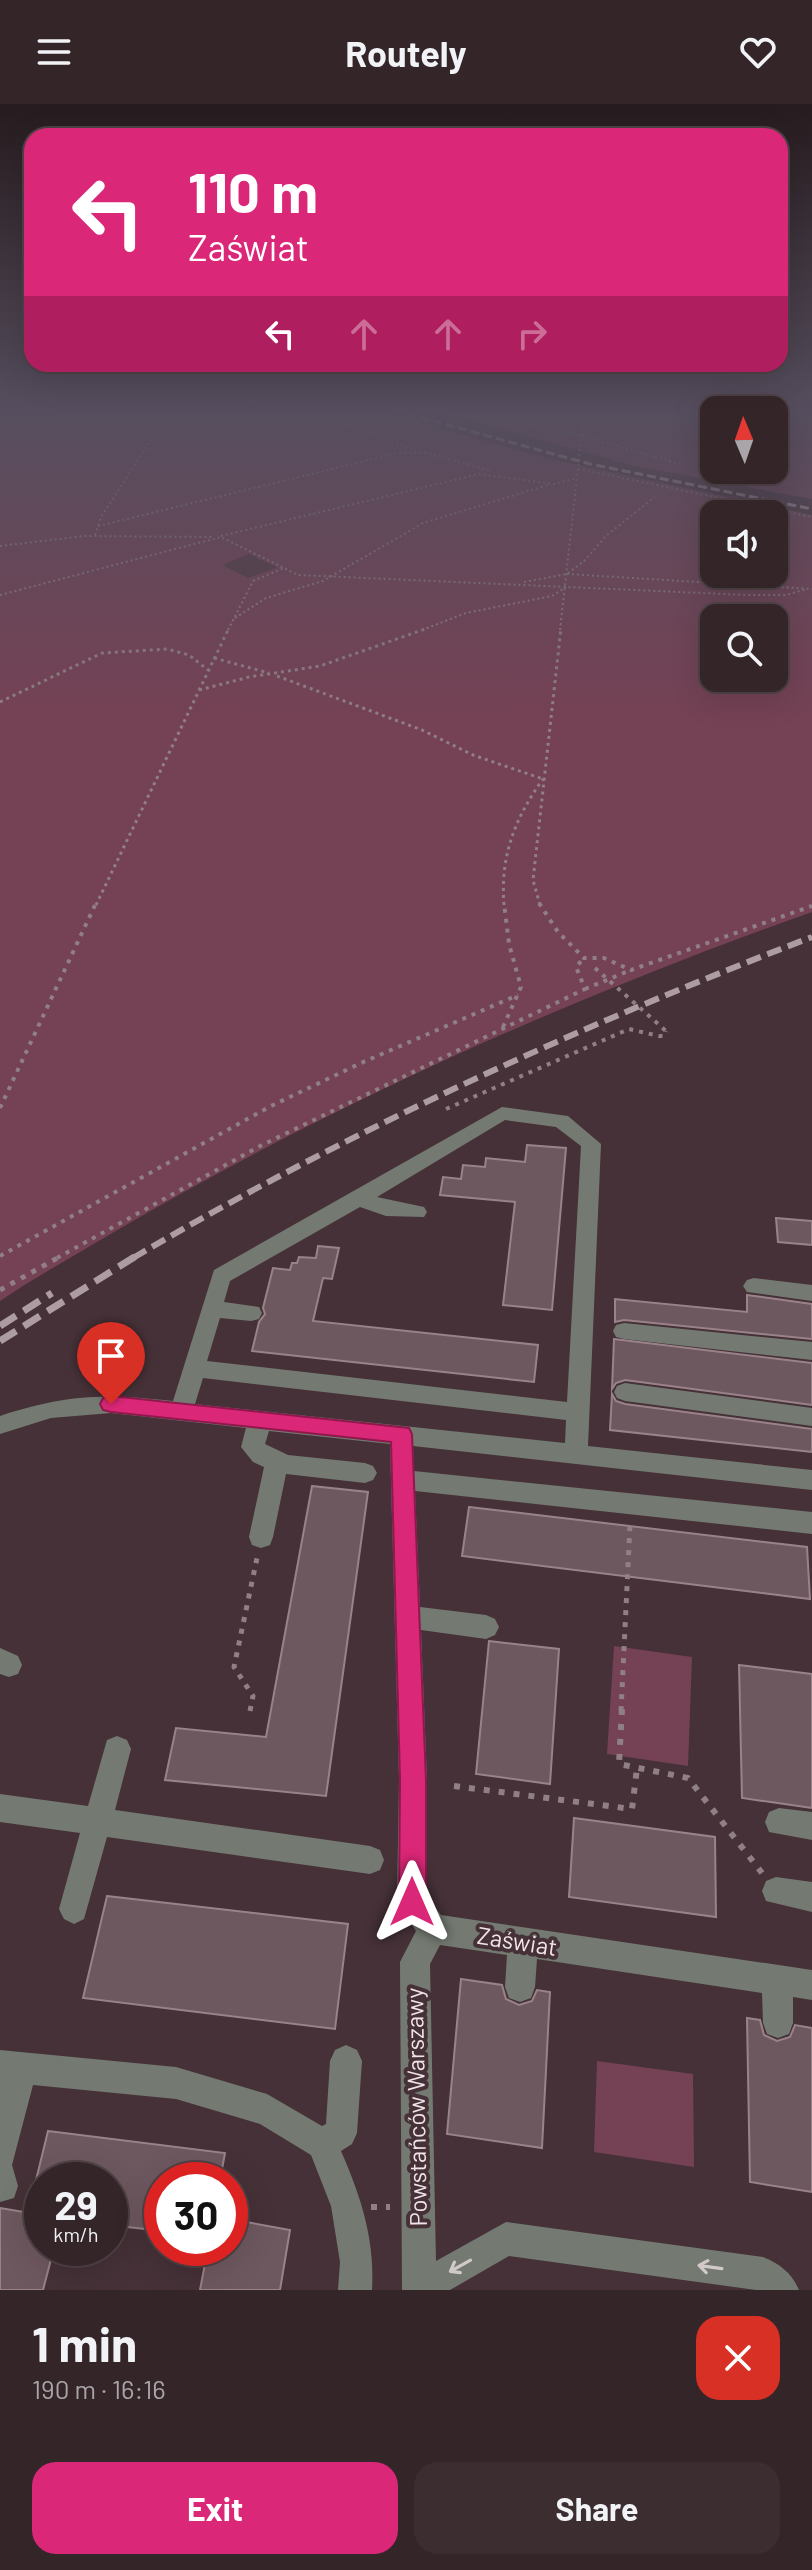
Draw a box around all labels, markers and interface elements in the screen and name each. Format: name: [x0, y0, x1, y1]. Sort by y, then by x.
icon: menu: [32, 30, 76, 74]
icon: heart: [736, 30, 780, 74]
text: Routely: [345, 31, 467, 74]
text: 110 m: [188, 157, 318, 224]
icon: left: [56, 160, 160, 264]
text: Zaświat: [188, 225, 309, 268]
icon: left: [258, 312, 302, 356]
icon: ahead: [342, 312, 386, 356]
icon: ahead: [426, 312, 470, 356]
icon: right: [510, 312, 554, 356]
north arrow: [700, 396, 788, 484]
map controls: [700, 396, 788, 692]
button: sound: [700, 500, 788, 588]
button: search: [700, 604, 788, 692]
pin: [77, 1322, 145, 1404]
icon: arrive: [89, 1334, 133, 1378]
position arrow: [370, 1860, 454, 1944]
street label: Zaświat: [475, 1920, 559, 1961]
street label: Powstańców Warszawy: [399, 1987, 432, 2227]
speed limit sign: 30: [144, 2162, 248, 2266]
text: 29: [54, 2180, 98, 2228]
text: km/h: [53, 2222, 99, 2246]
one-way arrow: [449, 2259, 472, 2275]
one-way arrow: [698, 2259, 723, 2274]
text: 1 min: [32, 2314, 137, 2372]
button: close: [696, 2316, 780, 2400]
text: 190 m · 16:16: [32, 2373, 166, 2404]
button: Exit: [32, 2462, 398, 2554]
button: Share: [414, 2462, 780, 2554]

